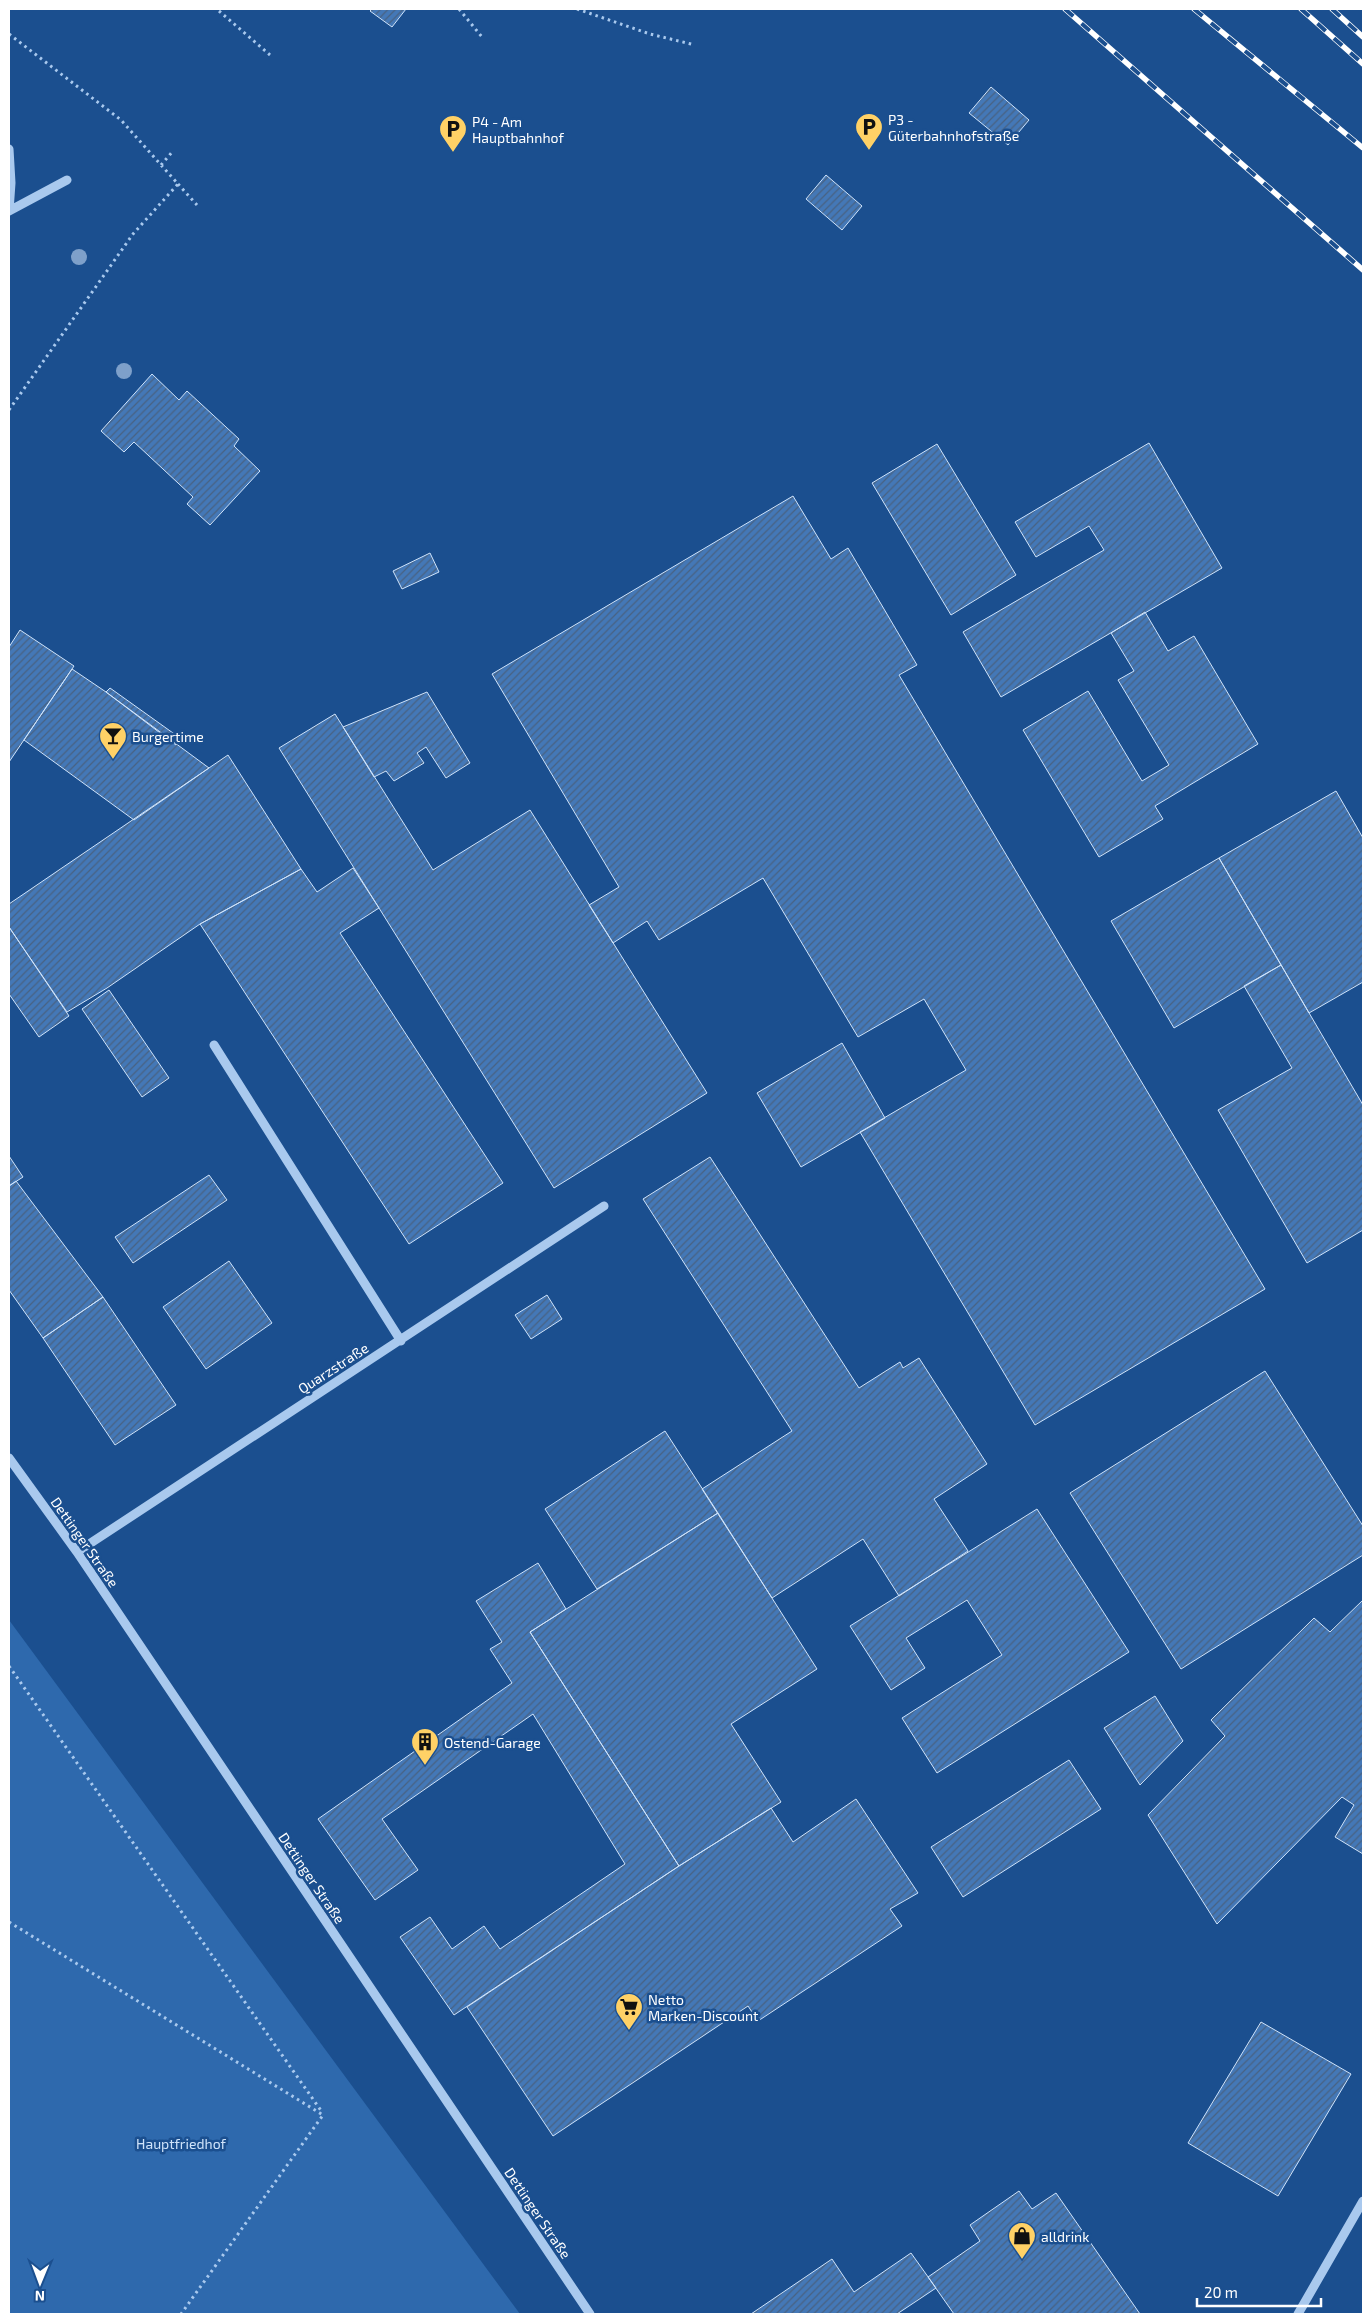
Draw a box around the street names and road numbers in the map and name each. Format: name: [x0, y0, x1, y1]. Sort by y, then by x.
street label: Quarzstraße: [295, 1339, 371, 1397]
street label: Dettinger Straße: [48, 1494, 122, 1590]
street label: Dettinger Straße: [275, 1829, 349, 1927]
street label: Dettinger Straße: [501, 2164, 575, 2262]

